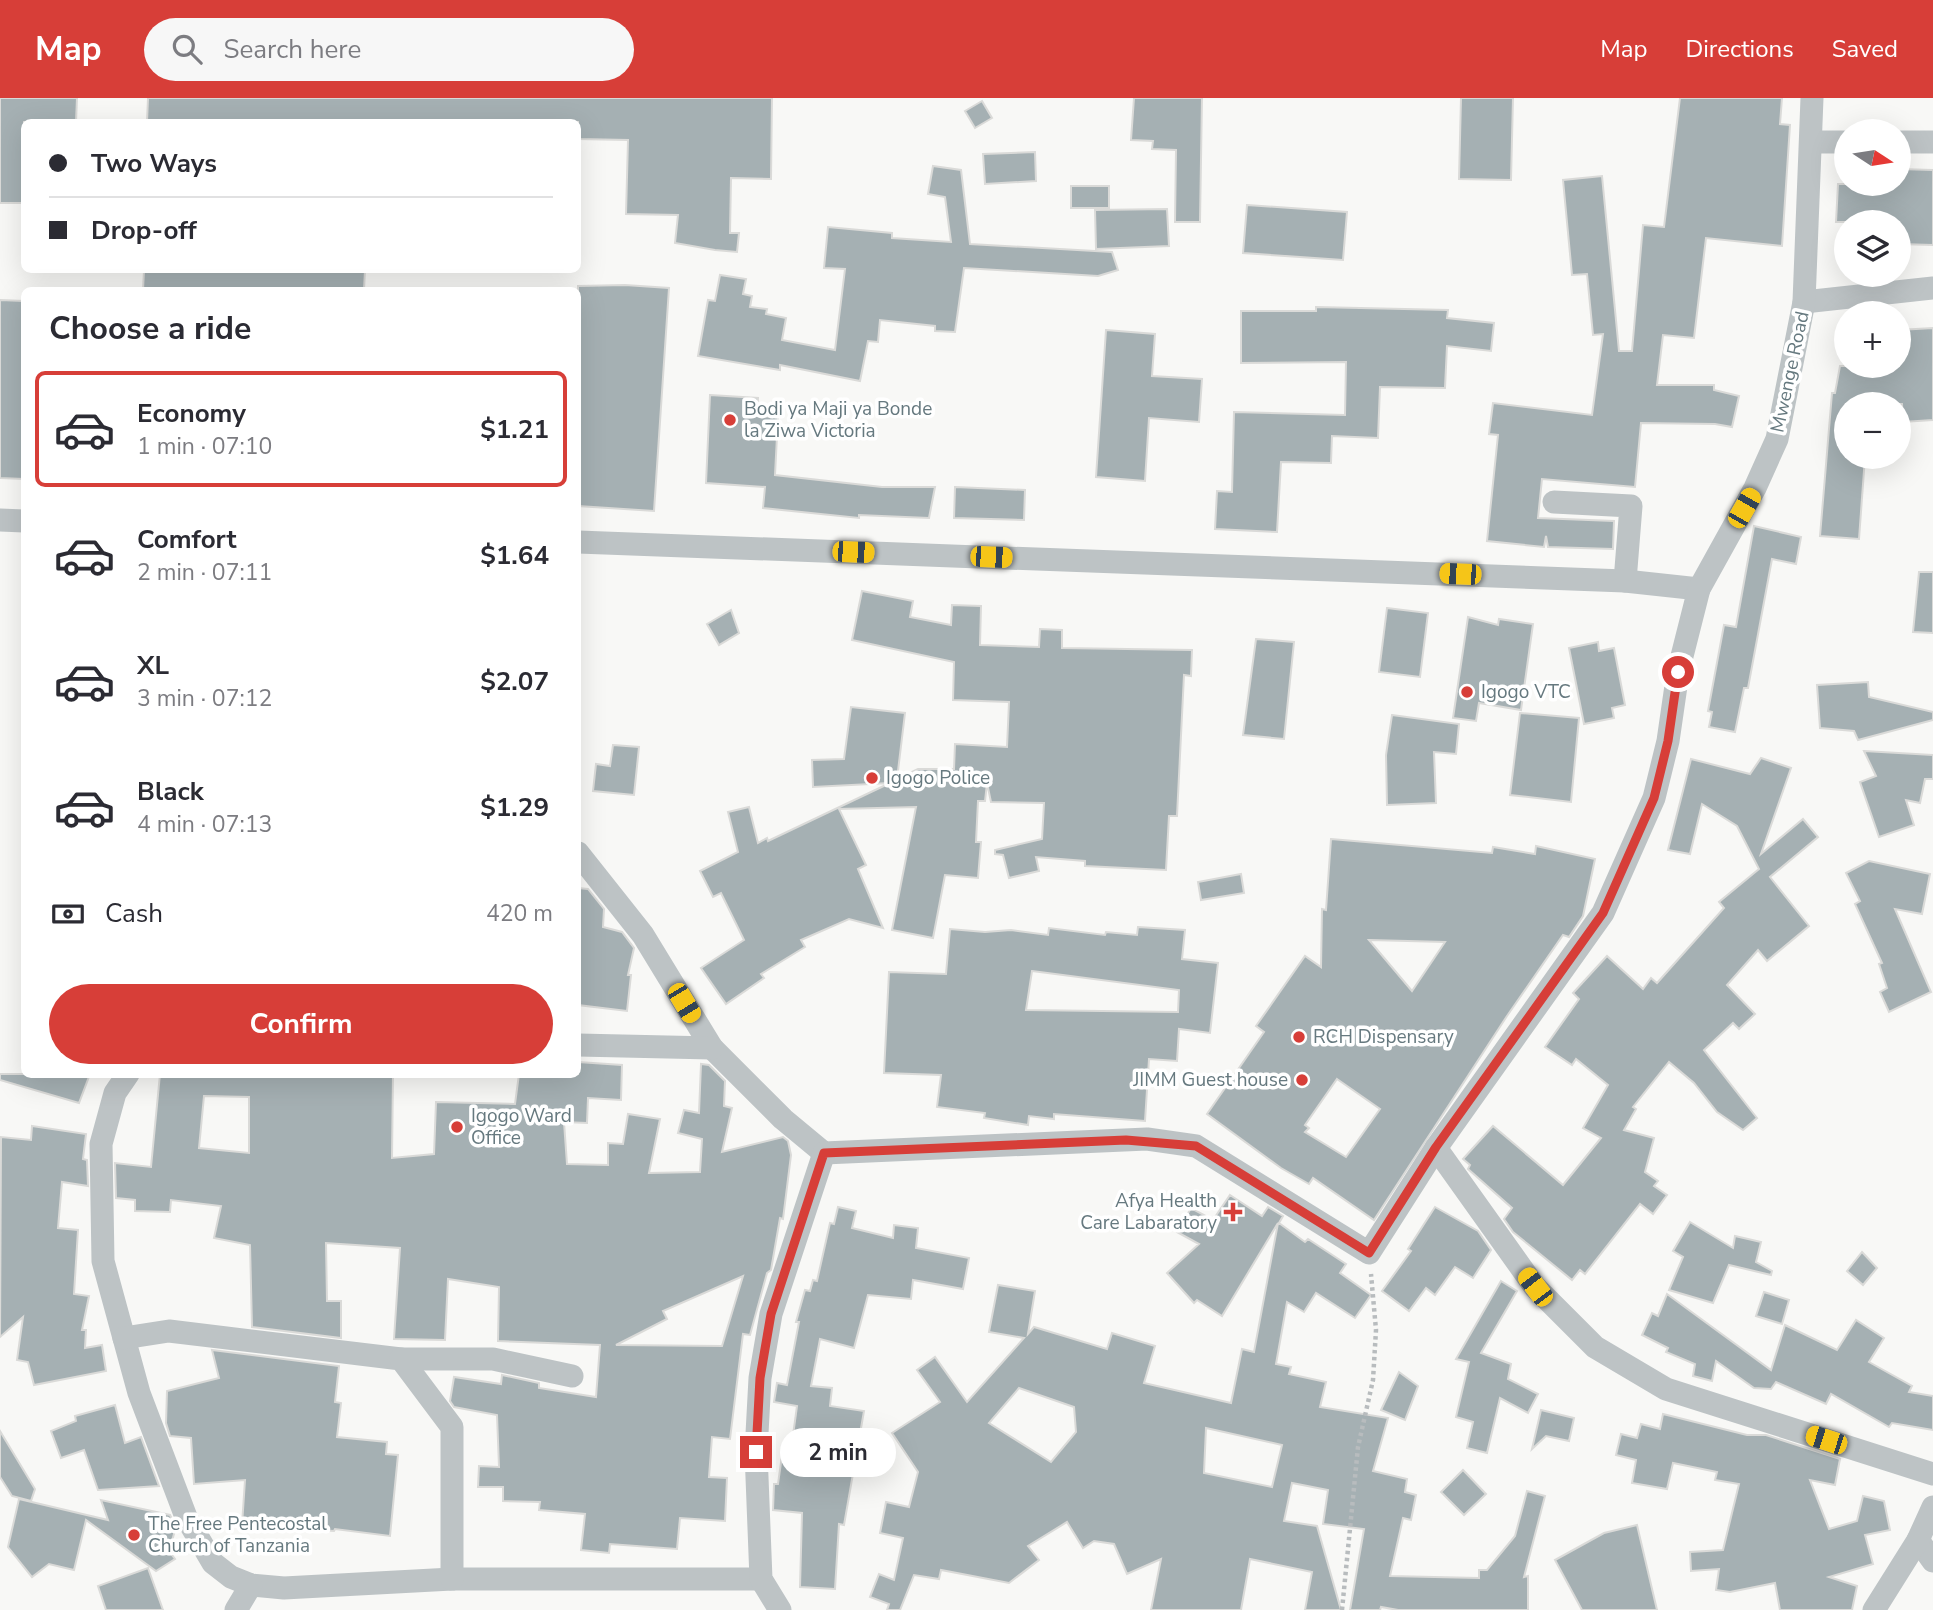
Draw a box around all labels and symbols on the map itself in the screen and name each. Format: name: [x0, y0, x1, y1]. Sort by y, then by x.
north arrow: [1834, 119, 1911, 196]
street label: Mwenge Road: [1764, 309, 1816, 435]
place label: Bodi ya Maji ya Bonde la Ziwa Victoria: [744, 396, 932, 444]
marker: Bodi ya Maji ya Bonde la Ziwa Victoria: [722, 412, 738, 428]
car: [1725, 485, 1764, 531]
car: [832, 541, 875, 563]
car: [970, 546, 1013, 568]
car: [1439, 563, 1482, 585]
route start: [1662, 656, 1694, 688]
place label: Igogo VTC: [1481, 679, 1571, 705]
marker: Igogo VTC: [1459, 684, 1475, 700]
place label: Igogo Police: [886, 765, 990, 791]
marker: Igogo Police: [864, 770, 880, 786]
car: [665, 980, 704, 1026]
place label: RCH Dispensary: [1313, 1024, 1454, 1050]
marker: RCH Dispensary: [1291, 1029, 1307, 1045]
place label: JIMM Guest house: [1132, 1067, 1288, 1093]
marker: JIMM Guest house: [1294, 1072, 1310, 1088]
place label: Igogo Ward Office: [471, 1103, 572, 1151]
marker: Igogo Ward Office: [449, 1119, 465, 1135]
place label: Afya Health Care Labaratory: [1080, 1188, 1217, 1236]
marker: Afya Health Care Labaratory: [1223, 1202, 1243, 1222]
car: [1514, 1264, 1557, 1310]
car: [1803, 1424, 1850, 1456]
callout: 2 min: [780, 1428, 896, 1476]
route end: [740, 1436, 772, 1468]
place label: The Free Pentecostal Church of Tanzania: [148, 1511, 327, 1559]
marker: The Free Pentecostal Church of Tanzania: [126, 1527, 142, 1543]

